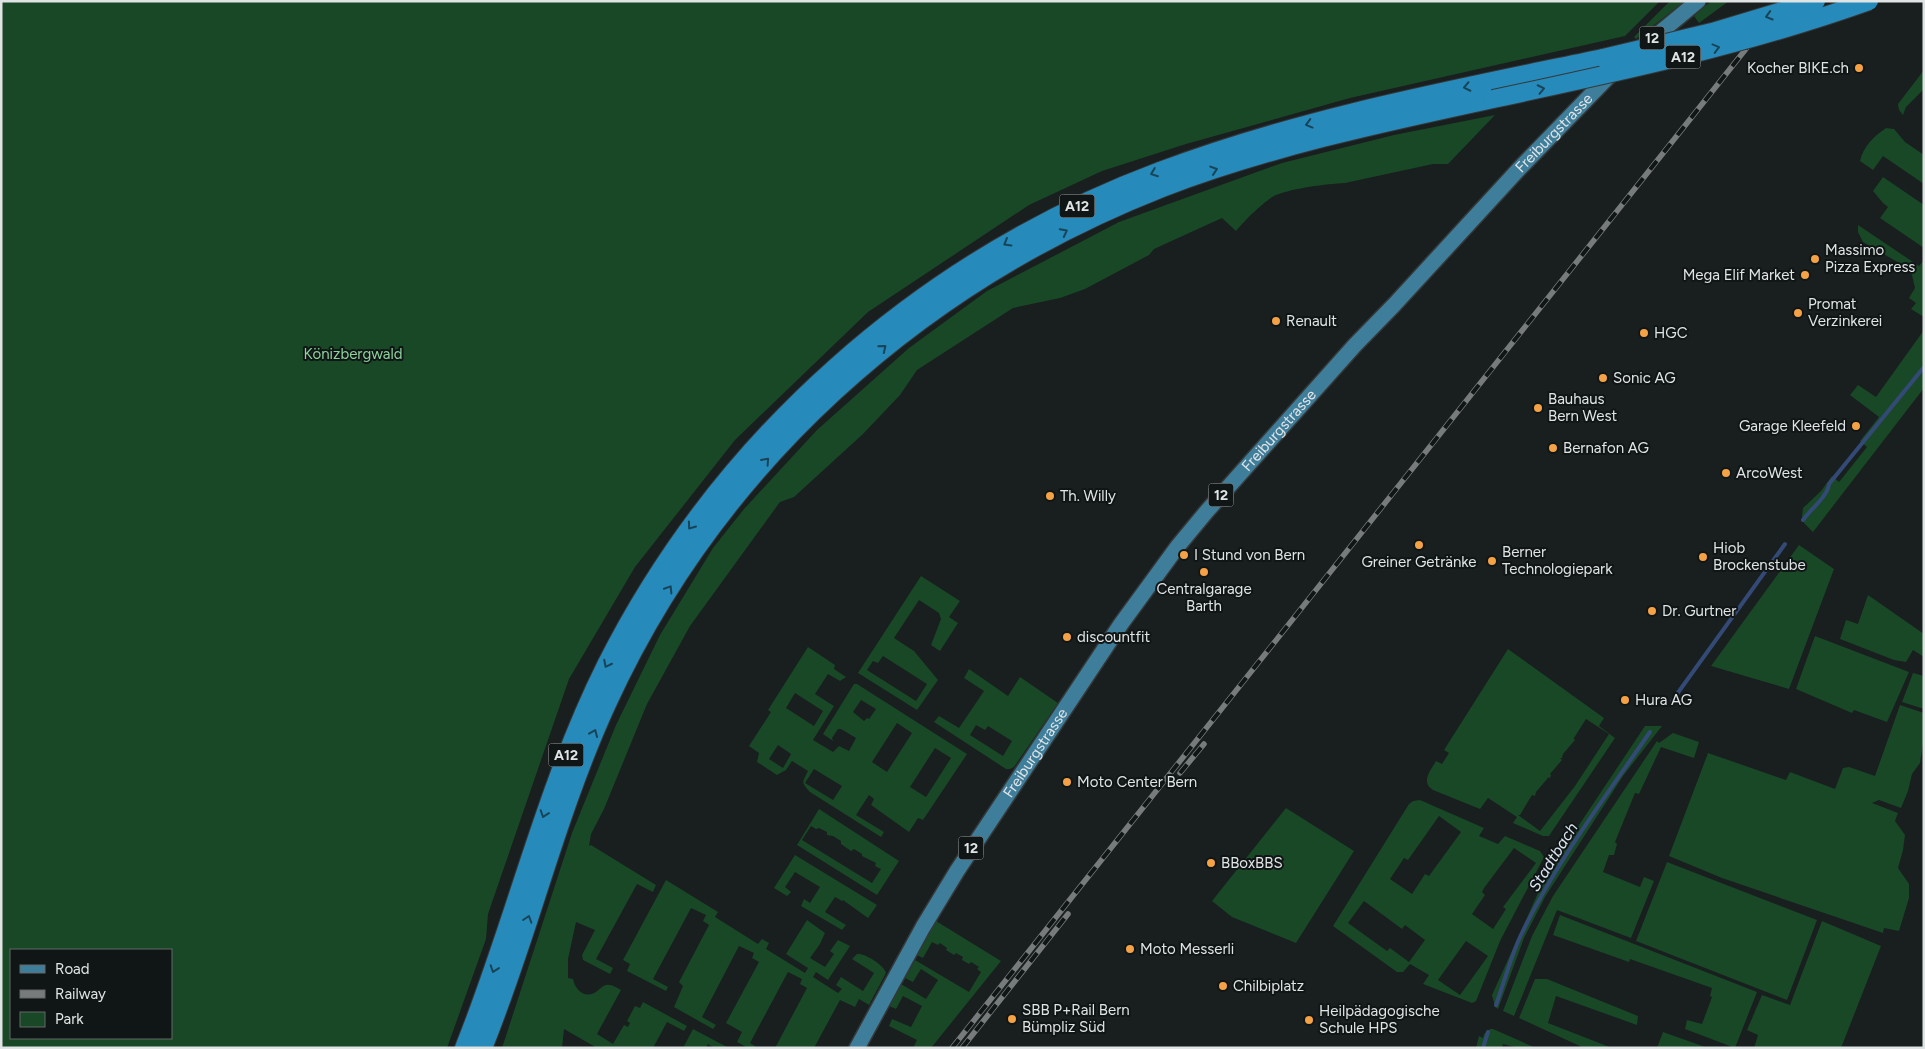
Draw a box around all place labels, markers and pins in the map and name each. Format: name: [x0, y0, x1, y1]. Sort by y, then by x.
place label: Kocher BIKE.ch: [1747, 59, 1849, 77]
marker: Kocher BIKE.ch: [1853, 62, 1865, 74]
place label: Massimo Pizza Express: [1825, 241, 1915, 276]
marker: Massimo Pizza Express: [1809, 253, 1821, 265]
place label: Mega Elif Market: [1683, 266, 1795, 284]
marker: Mega Elif Market: [1799, 269, 1811, 281]
place label: Promat Verzinkerei: [1808, 295, 1882, 330]
marker: Promat Verzinkerei: [1792, 307, 1804, 319]
place label: Renault: [1286, 312, 1337, 330]
marker: Renault: [1270, 315, 1282, 327]
place label: HGC: [1654, 324, 1688, 342]
marker: HGC: [1638, 327, 1650, 339]
place label: Sonic AG: [1613, 369, 1676, 387]
marker: Sonic AG: [1597, 372, 1609, 384]
place label: Bauhaus Bern West: [1548, 390, 1617, 425]
marker: Bauhaus Bern West: [1532, 402, 1544, 414]
place label: Garage Kleefeld: [1739, 417, 1846, 435]
marker: Garage Kleefeld: [1850, 420, 1862, 432]
place label: Bernafon AG: [1563, 439, 1649, 457]
marker: Bernafon AG: [1547, 442, 1559, 454]
place label: ArcoWest: [1736, 464, 1803, 482]
marker: ArcoWest: [1720, 467, 1732, 479]
place label: Th. Willy: [1060, 487, 1116, 505]
marker: Th. Willy: [1044, 490, 1056, 502]
marker: Greiner Getränke: [1413, 539, 1425, 551]
place label: Hiob Brockenstube: [1713, 539, 1806, 574]
place label: Berner Technologiepark: [1502, 543, 1613, 578]
place label: I Stund von Bern: [1194, 546, 1305, 564]
marker: I Stund von Bern: [1178, 549, 1190, 561]
marker: Hiob Brockenstube: [1697, 551, 1709, 563]
place label: Greiner Getränke: [1361, 553, 1477, 571]
marker: Berner Technologiepark: [1486, 555, 1498, 567]
marker: Centralgarage Barth: [1198, 566, 1210, 578]
place label: Centralgarage Barth: [1156, 580, 1252, 615]
place label: Dr. Gurtner: [1662, 602, 1736, 620]
marker: Dr. Gurtner: [1646, 605, 1658, 617]
place label: discountfit: [1077, 628, 1151, 646]
marker: discountfit: [1061, 631, 1073, 643]
place label: Hura AG: [1635, 691, 1692, 709]
marker: Hura AG: [1619, 694, 1631, 706]
place label: Moto Center Bern: [1077, 773, 1197, 791]
marker: Moto Center Bern: [1061, 776, 1073, 788]
place label: BBoxBBS: [1221, 854, 1283, 872]
marker: BBoxBBS: [1205, 857, 1217, 869]
place label: Moto Messerli: [1140, 940, 1234, 958]
marker: Moto Messerli: [1124, 943, 1136, 955]
place label: Chilbiplatz: [1233, 977, 1304, 995]
marker: Chilbiplatz: [1217, 980, 1229, 992]
place label: SBB P+Rail Bern Bümpliz Süd: [1022, 1001, 1130, 1036]
place label: Heilpädagogische Schule HPS: [1319, 1002, 1440, 1037]
marker: SBB P+Rail Bern Bümpliz Süd: [1006, 1013, 1018, 1025]
marker: Heilpädagogische Schule HPS: [1303, 1014, 1315, 1026]

